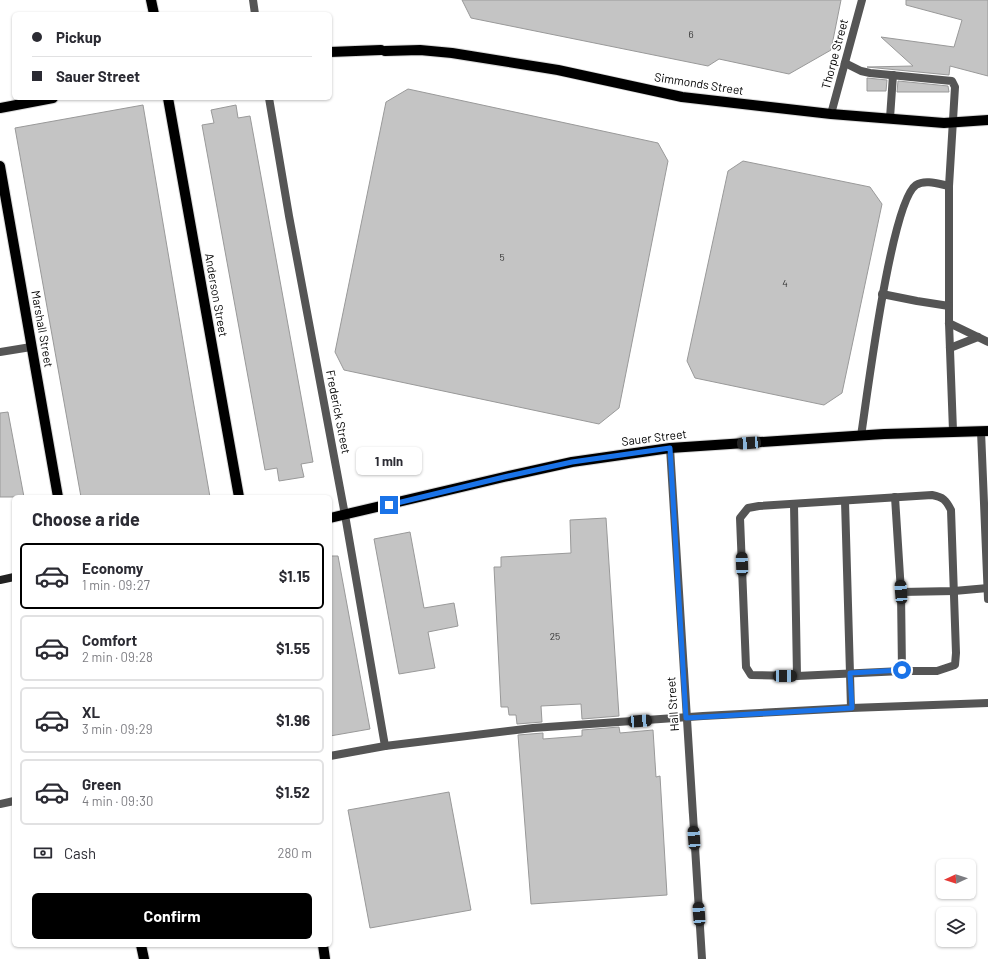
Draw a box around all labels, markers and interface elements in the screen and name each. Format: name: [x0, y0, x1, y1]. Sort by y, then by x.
street label: Thorpe Street: [818, 17, 850, 90]
text: Pickup: [56, 28, 102, 46]
house number: 6: [688, 28, 694, 40]
text: Sauer Street: [56, 67, 140, 85]
street label: Simmonds Street: [653, 69, 745, 97]
house number: 5: [499, 251, 505, 263]
street label: Anderson Street: [203, 252, 231, 338]
house number: 4: [782, 277, 788, 289]
street label: Marshall Street: [29, 289, 57, 369]
street label: Frederick Street: [324, 369, 354, 455]
street label: Sauer Street: [621, 426, 687, 448]
car: [737, 436, 761, 450]
callout: 1 min: [356, 447, 422, 475]
text: 1 min: [375, 453, 403, 469]
route end: [380, 496, 398, 514]
text: Choose a ride: [32, 508, 140, 530]
car: [736, 552, 748, 576]
icon: car: [34, 558, 70, 594]
text: Economy: [82, 559, 143, 577]
text: $1.15: [279, 567, 310, 585]
text: 1 min · 09:27: [82, 577, 150, 593]
car: [894, 580, 908, 604]
icon: car: [34, 630, 70, 666]
house number: 25: [550, 630, 560, 642]
text: Comfort: [82, 631, 137, 649]
text: $1.55: [276, 639, 310, 657]
text: 2 min · 09:28: [82, 649, 153, 665]
route start: [893, 661, 911, 679]
car: [773, 670, 797, 682]
street label: Hall Street: [663, 676, 681, 732]
icon: car: [34, 702, 70, 738]
text: XL: [82, 703, 100, 721]
text: $1.96: [276, 711, 310, 729]
car: [628, 714, 652, 728]
text: 3 min · 09:29: [82, 721, 153, 737]
icon: car: [34, 774, 70, 810]
text: Green: [82, 775, 121, 793]
text: $1.52: [276, 783, 310, 801]
text: 4 min · 09:30: [82, 793, 153, 809]
car: [687, 826, 701, 850]
icon: cash: [32, 842, 54, 864]
text: Cash: [64, 844, 96, 862]
text: 280 m: [278, 845, 312, 861]
north arrow: [936, 859, 976, 899]
map controls: [936, 859, 976, 947]
button: Confirm: [32, 893, 312, 939]
car: [692, 902, 706, 926]
button: layers: [936, 907, 976, 947]

